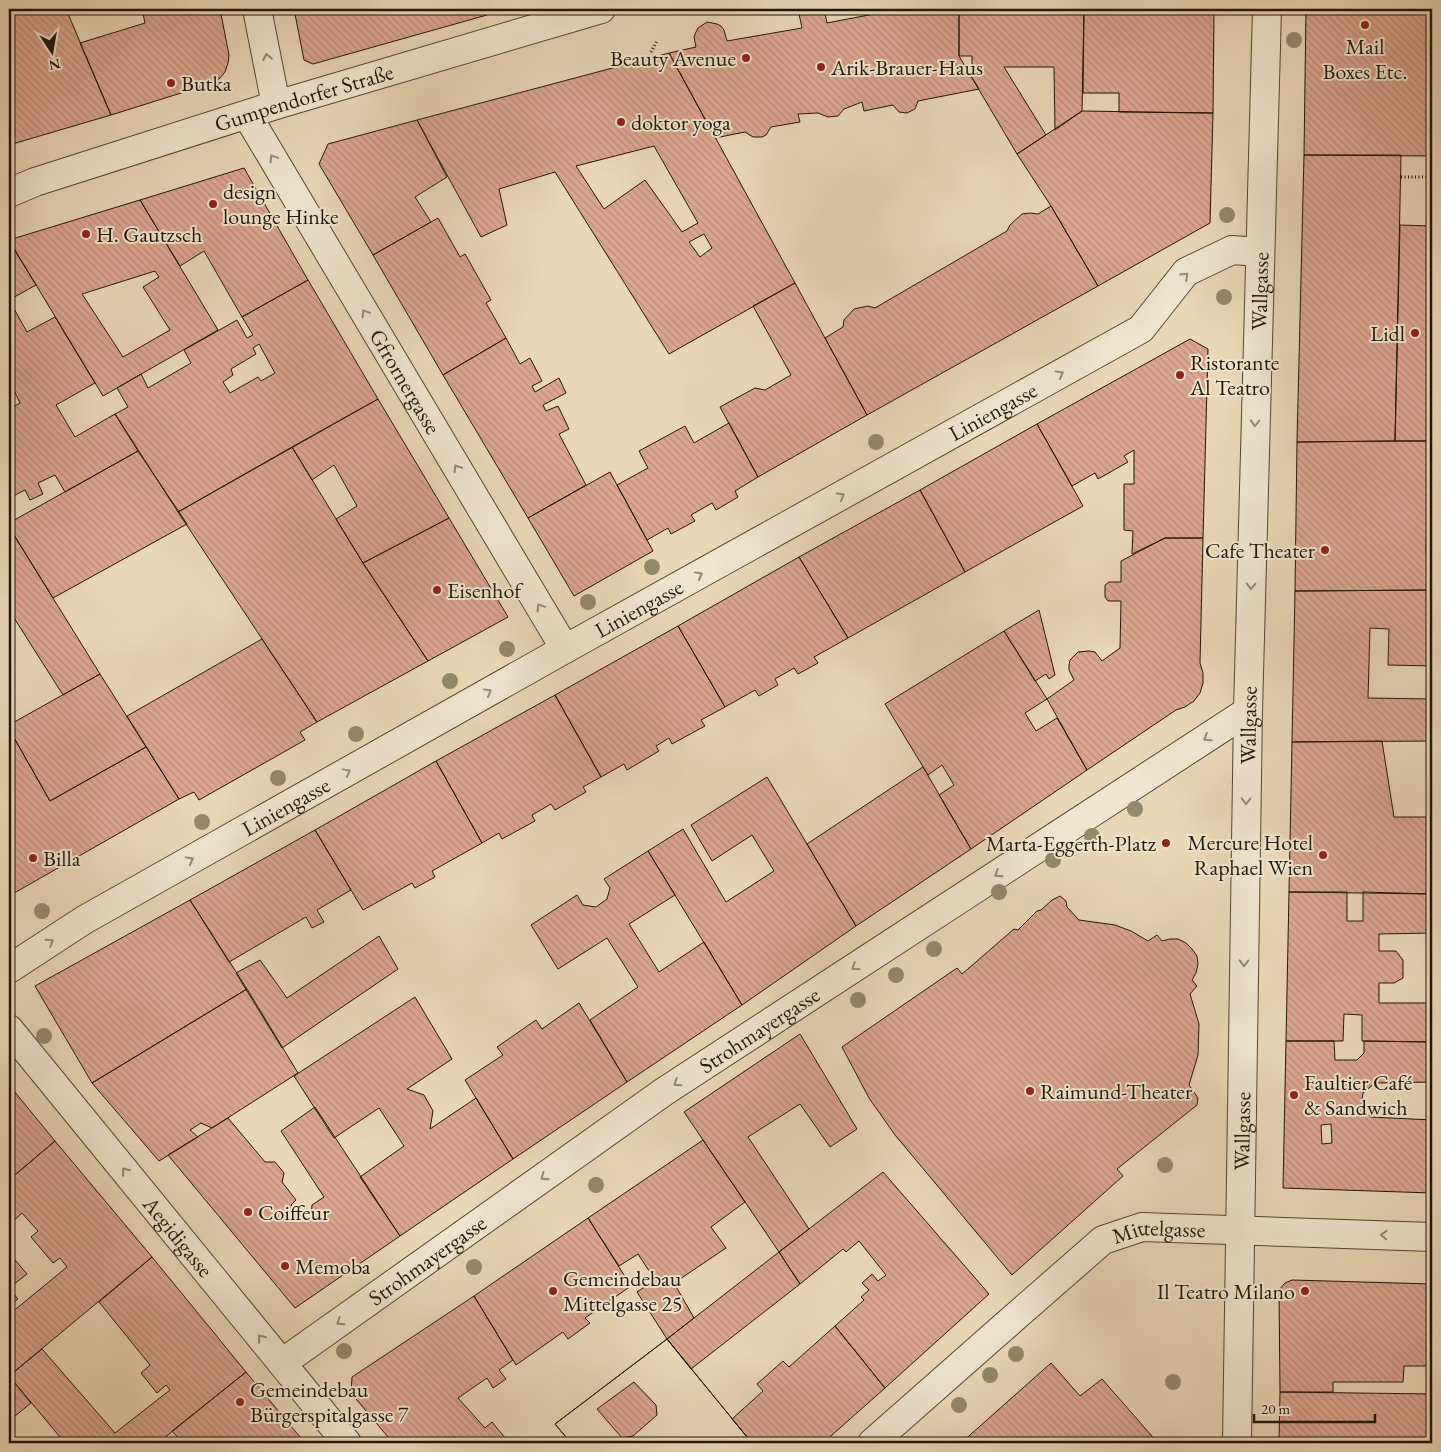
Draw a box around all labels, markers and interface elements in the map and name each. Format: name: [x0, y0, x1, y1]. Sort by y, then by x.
marker: Mail Boxes Etc.: [1359, 19, 1371, 31]
north arrow: [28, 28, 78, 78]
place label: Mail Boxes Etc.: [1323, 32, 1407, 86]
place label: Beauty Avenue: [610, 44, 736, 73]
marker: Beauty Avenue: [740, 52, 752, 64]
one-way arrow: [262, 53, 272, 62]
place label: Arik-Brauer-Haus: [830, 53, 983, 82]
text: N: [47, 55, 62, 75]
street label: Gumpendorfer Straße: [211, 57, 397, 138]
marker: Arik-Brauer-Haus: [815, 61, 827, 73]
place label: Butka: [181, 69, 232, 98]
marker: Butka: [165, 77, 177, 89]
place label: doktor yoga: [631, 108, 731, 137]
marker: doktor yoga: [615, 116, 627, 128]
one-way arrow: [269, 155, 279, 164]
place label: design lounge Hinke: [223, 177, 339, 231]
marker: design lounge Hinke: [207, 198, 219, 210]
place label: H. Gautzsch: [96, 220, 202, 249]
marker: H. Gautzsch: [80, 228, 92, 240]
street label: Wallgasse: [1244, 251, 1275, 331]
one-way arrow: [1179, 272, 1188, 281]
one-way arrow: [361, 309, 371, 318]
place label: Lidl: [1370, 319, 1405, 348]
street label: Gfrornergasse: [363, 323, 448, 440]
marker: Lidl: [1409, 327, 1421, 339]
place label: Ristorante Al Teatro: [1189, 348, 1280, 402]
marker: Ristorante Al Teatro: [1174, 369, 1186, 381]
one-way arrow: [1054, 371, 1063, 381]
street label: Liniengasse: [943, 375, 1042, 448]
one-way arrow: [1250, 420, 1261, 428]
one-way arrow: [453, 464, 463, 473]
one-way arrow: [836, 492, 845, 502]
place label: Cafe Theater: [1205, 536, 1316, 565]
marker: Cafe Theater: [1319, 544, 1331, 556]
one-way arrow: [694, 571, 703, 581]
street label: Liniengasse: [589, 572, 688, 644]
place label: Eisenhof: [447, 576, 524, 605]
one-way arrow: [1246, 582, 1256, 590]
marker: Eisenhof: [431, 584, 443, 596]
one-way arrow: [536, 604, 546, 613]
street label: Wallgasse: [1233, 685, 1263, 765]
one-way arrow: [483, 688, 492, 698]
one-way arrow: [1203, 731, 1212, 741]
one-way arrow: [341, 768, 350, 778]
street label: Liniengasse: [236, 770, 335, 843]
one-way arrow: [1241, 797, 1252, 805]
place label: Mercure Hotel Raphael Wien: [1187, 828, 1313, 882]
place label: Marta-Eggerth-Platz: [986, 829, 1157, 858]
marker: Marta-Eggerth-Platz: [1160, 837, 1172, 849]
place label: Billa: [43, 844, 81, 873]
marker: Mercure Hotel Raphael Wien: [1317, 849, 1329, 861]
marker: Billa: [27, 852, 39, 864]
one-way arrow: [184, 856, 193, 866]
one-way arrow: [994, 868, 1003, 877]
one-way arrow: [44, 939, 53, 948]
one-way arrow: [1239, 960, 1249, 967]
one-way arrow: [851, 961, 860, 971]
street label: Strohmayergasse: [693, 980, 825, 1080]
place label: Faultier Café & Sandwich: [1304, 1068, 1413, 1122]
one-way arrow: [673, 1077, 683, 1086]
place label: Raimund-Theater: [1040, 1077, 1193, 1106]
marker: Raimund-Theater: [1024, 1085, 1036, 1097]
marker: Faultier Café & Sandwich: [1288, 1089, 1300, 1101]
street label: Wallgasse: [1227, 1091, 1257, 1170]
one-way arrow: [122, 1168, 130, 1177]
one-way arrow: [540, 1171, 550, 1180]
street label: Aegidigasse: [136, 1189, 220, 1283]
place label: Coiffeur: [258, 1198, 330, 1227]
marker: Coiffeur: [242, 1206, 254, 1218]
street label: Strohmayergasse: [362, 1208, 492, 1312]
street label: Mittelgasse: [1108, 1213, 1206, 1250]
one-way arrow: [1379, 1230, 1387, 1241]
place label: Memoba: [295, 1252, 371, 1281]
marker: Memoba: [279, 1260, 291, 1272]
place label: Gemeindebau Mittelgasse 25: [563, 1264, 683, 1318]
place label: Il Teatro Milano: [1157, 1277, 1295, 1306]
marker: Gemeindebau Mittelgasse 25: [547, 1285, 559, 1297]
marker: Il Teatro Milano: [1299, 1285, 1311, 1297]
one-way arrow: [337, 1316, 346, 1325]
one-way arrow: [258, 1335, 266, 1344]
place label: Gemeindebau Bürgerspitalgasse 7: [250, 1375, 409, 1429]
scale bar: [1254, 1392, 1375, 1424]
marker: Gemeindebau Bürgerspitalgasse 7: [234, 1396, 246, 1408]
text: 20 m: [1261, 1399, 1290, 1418]

